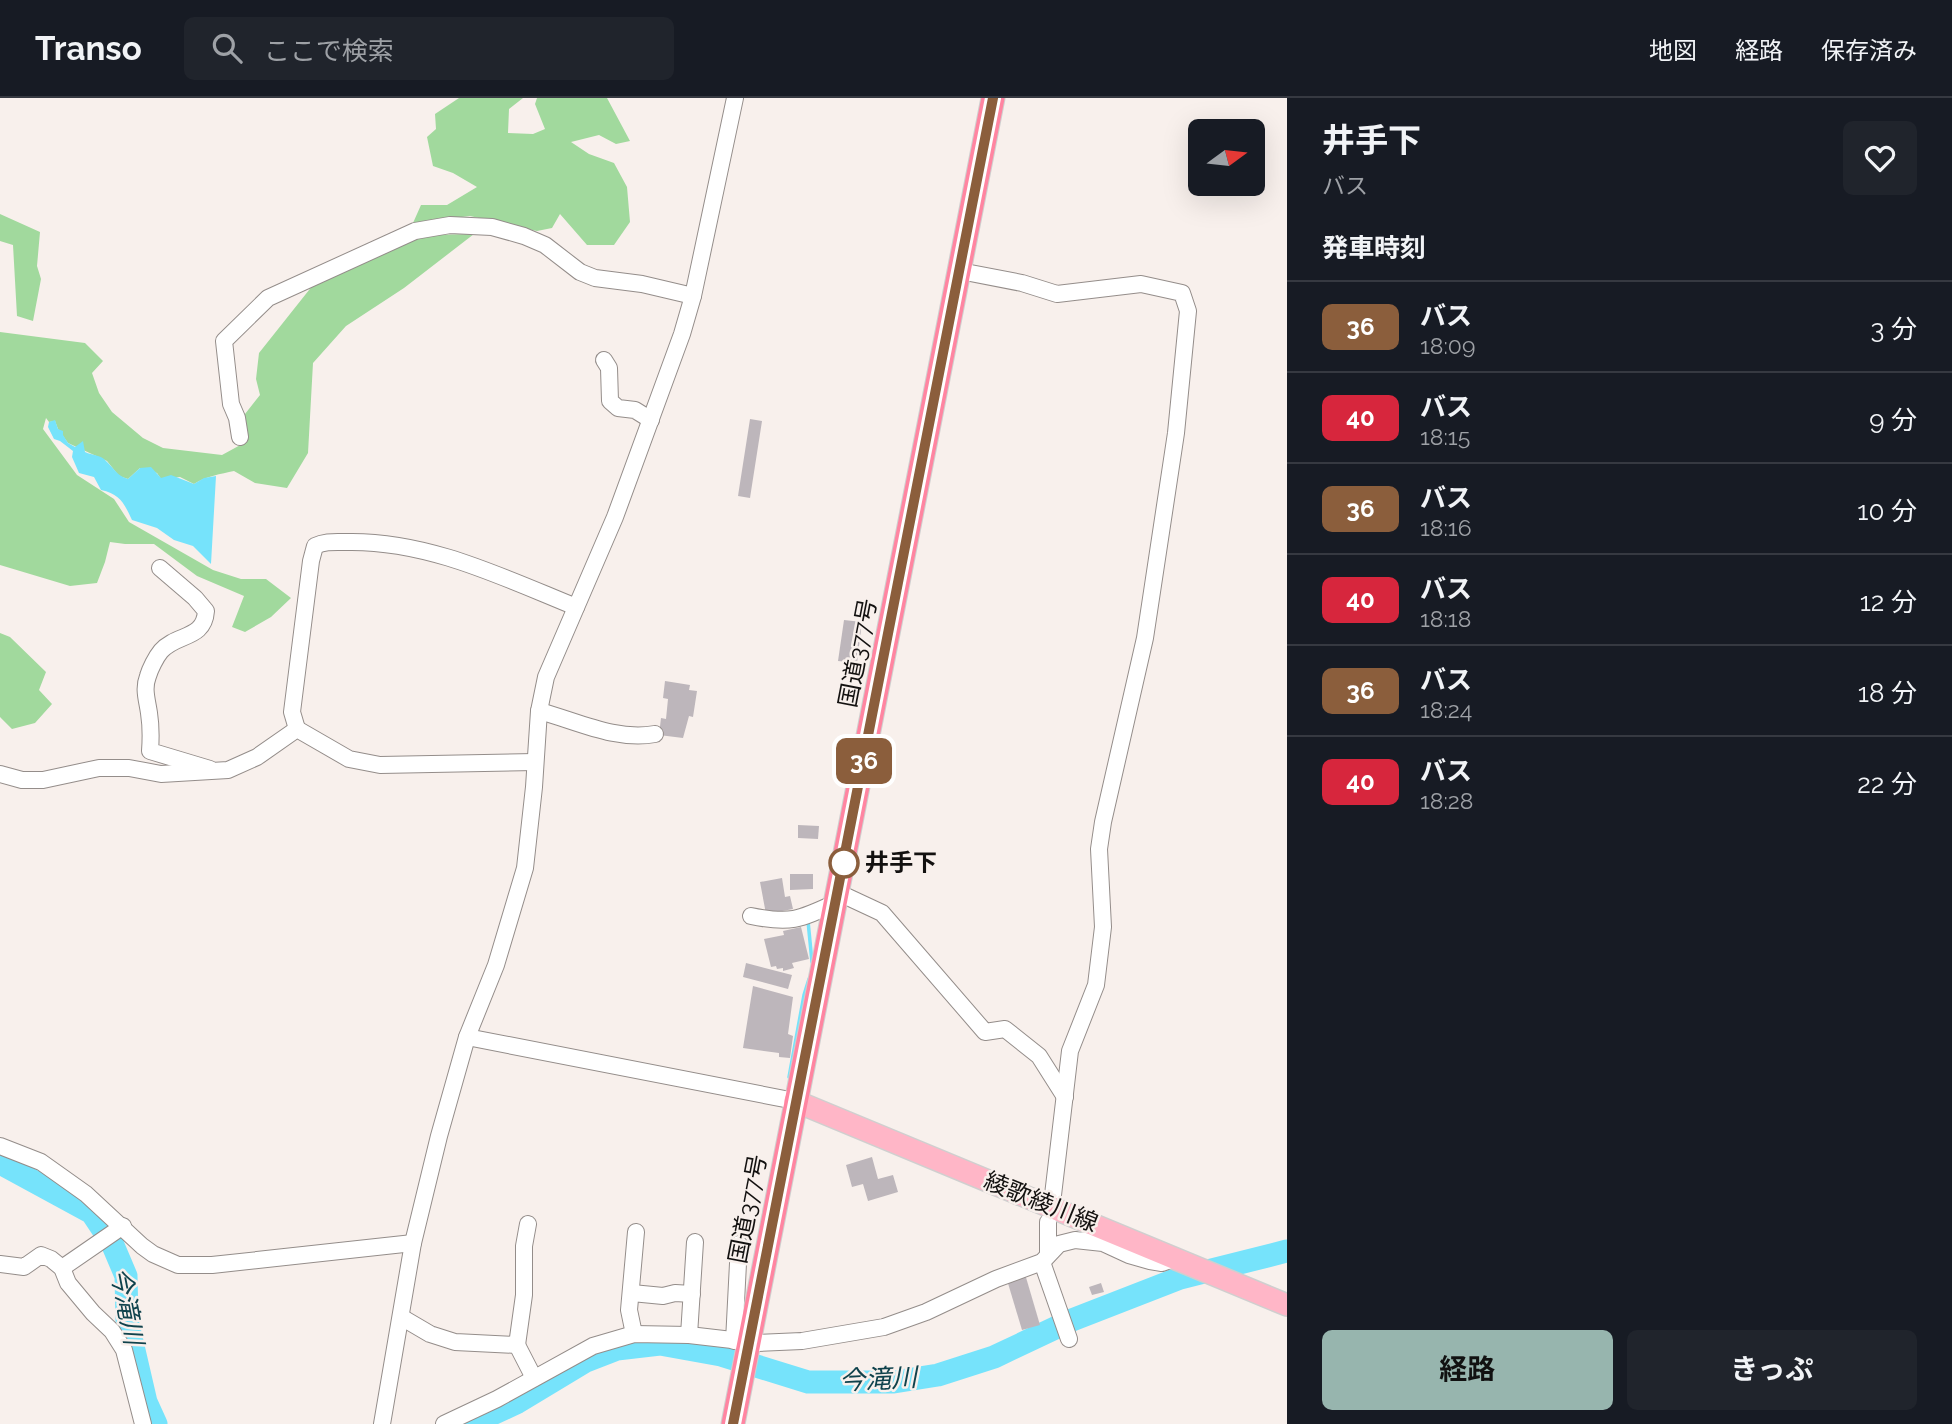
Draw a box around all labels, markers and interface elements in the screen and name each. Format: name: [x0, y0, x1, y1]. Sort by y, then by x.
search box: [184, 17, 674, 80]
text: Transo: [35, 29, 142, 68]
icon: search: [208, 29, 246, 67]
text: ここで検索: [264, 36, 394, 66]
text: 地図: [1649, 36, 1697, 65]
text: 経路: [1735, 36, 1783, 65]
text: 保存済み: [1821, 36, 1917, 65]
north arrow: [1188, 119, 1265, 196]
map controls: [1188, 119, 1265, 196]
text: 井手下: [1322, 121, 1421, 160]
button: heart: [1843, 121, 1917, 195]
text: バス: [1322, 172, 1368, 199]
text: 発車時刻: [1322, 233, 1426, 263]
text: バス: [1420, 301, 1472, 331]
text: 36: [1347, 312, 1374, 341]
text: 3 分: [1870, 314, 1917, 344]
text: 18:09: [1420, 332, 1475, 359]
text: バス: [1420, 392, 1472, 422]
text: 40: [1346, 403, 1375, 432]
text: 9 分: [1869, 405, 1917, 435]
text: 18:15: [1420, 423, 1470, 450]
text: バス: [1420, 483, 1472, 513]
text: 36: [1347, 494, 1374, 523]
text: 10 分: [1857, 496, 1917, 526]
text: 18:16: [1420, 514, 1472, 541]
text: バス: [1420, 574, 1472, 604]
text: 40: [1346, 585, 1375, 614]
text: 12 分: [1860, 587, 1917, 617]
street label: 国道377号: [833, 596, 882, 710]
text: 18:18: [1420, 605, 1471, 632]
text: バス: [1420, 665, 1472, 695]
text: 36: [1347, 676, 1374, 705]
text: 18 分: [1858, 678, 1917, 708]
text: 18:24: [1420, 696, 1472, 723]
line badge: 36: [832, 738, 896, 784]
text: 36: [850, 746, 878, 775]
text: バス: [1420, 756, 1472, 786]
text: 40: [1346, 767, 1375, 796]
text: 22 分: [1857, 769, 1917, 799]
text: 18:28: [1420, 787, 1473, 814]
marker: 井手下: [829, 848, 859, 878]
place label: 井手下: [865, 848, 937, 877]
street label: 国道377号: [723, 1152, 772, 1266]
street label: 綾歌綾川線: [980, 1166, 1102, 1237]
water label: 今滝川: [105, 1265, 150, 1350]
button: 経路: [1322, 1330, 1613, 1410]
button: きっぷ: [1627, 1330, 1917, 1410]
water label: 今滝川: [838, 1362, 921, 1396]

